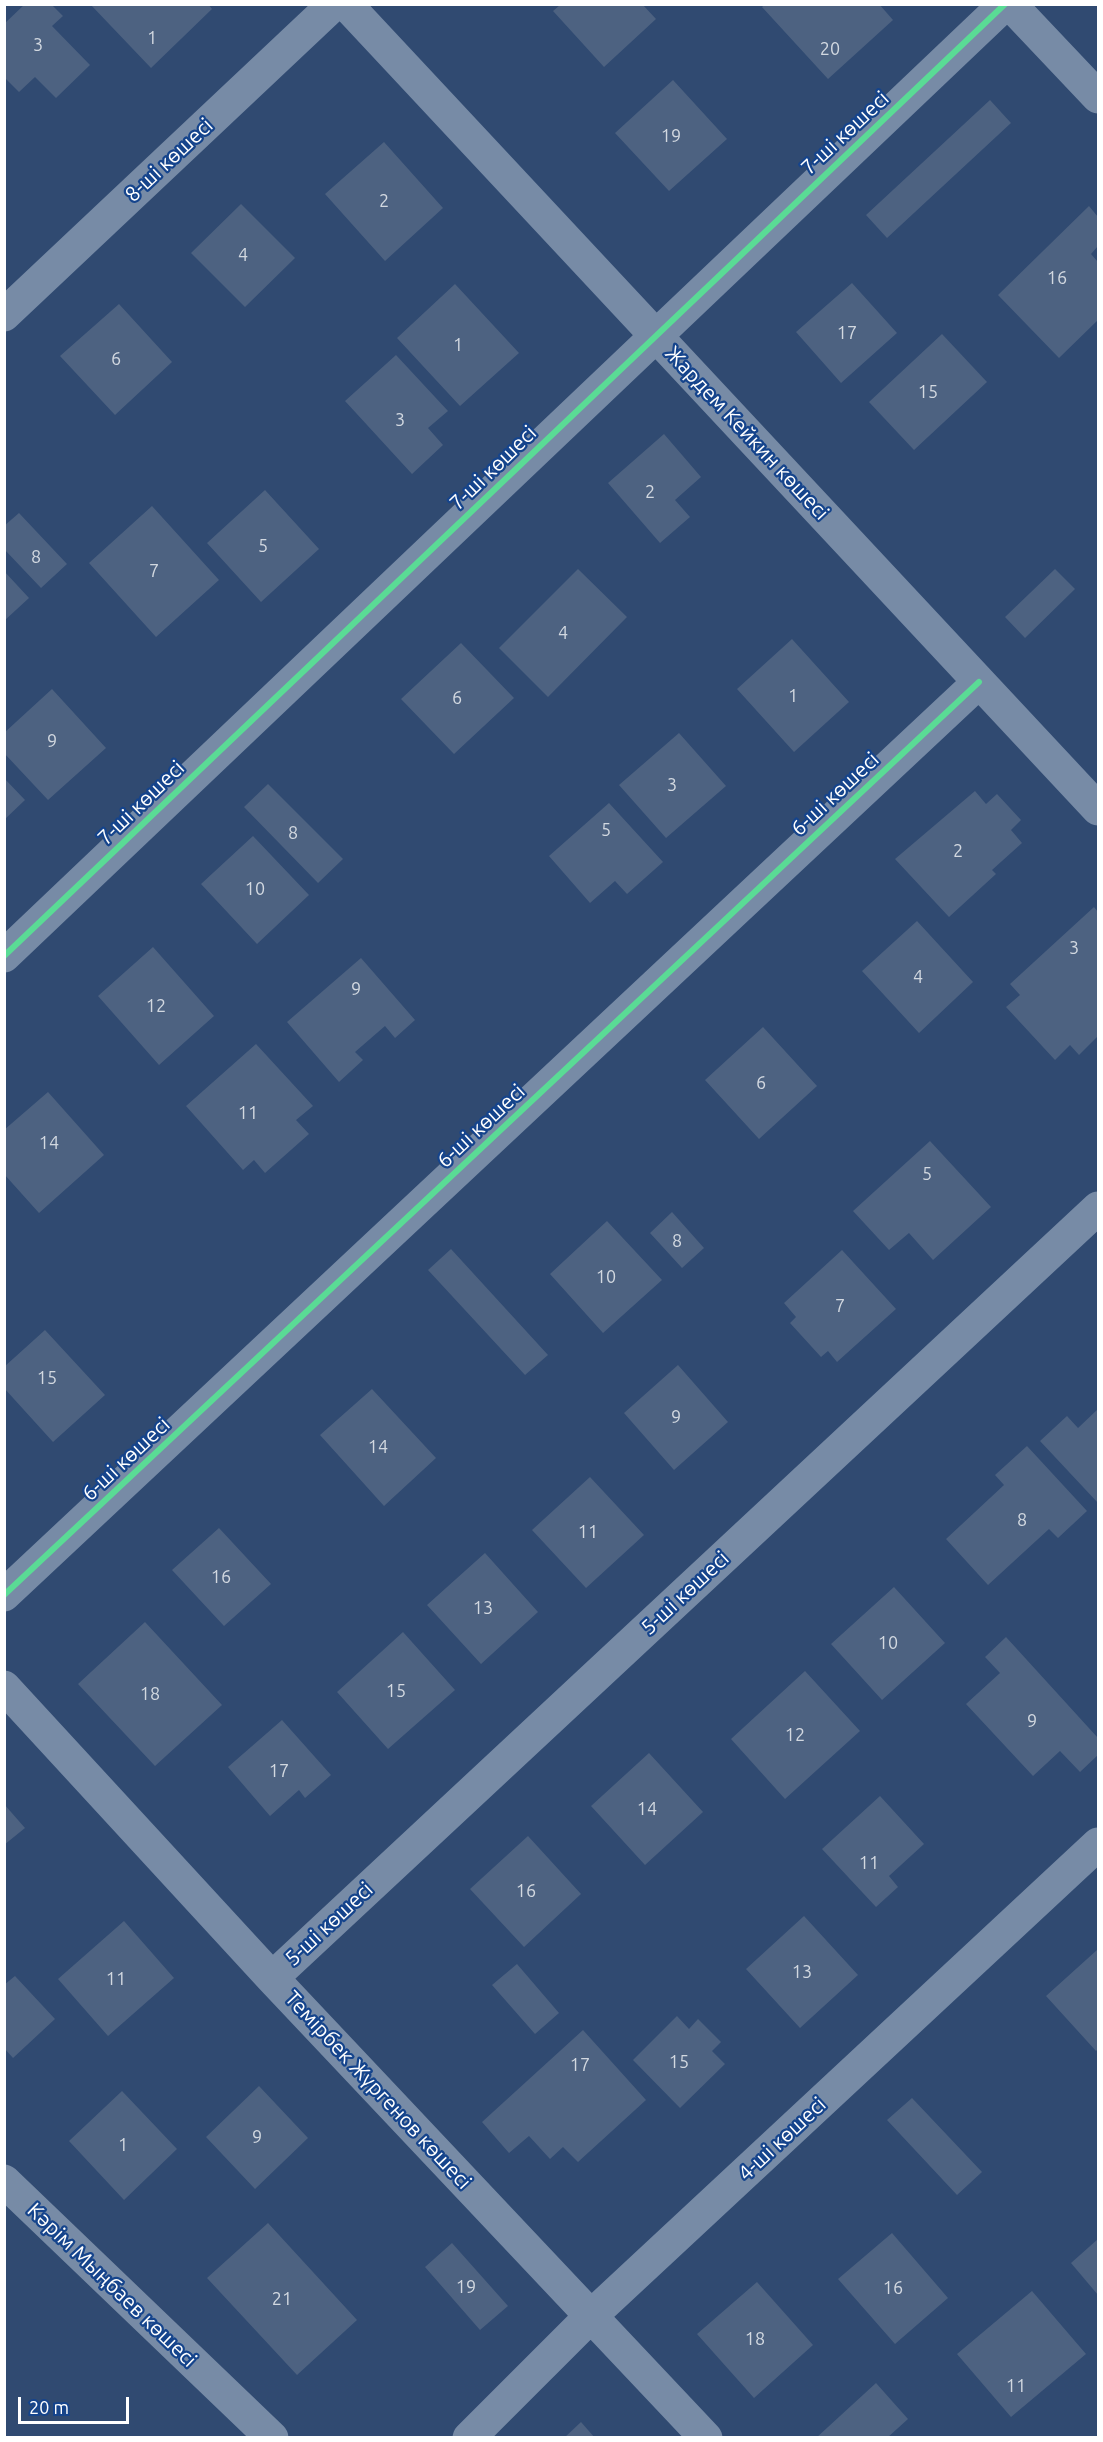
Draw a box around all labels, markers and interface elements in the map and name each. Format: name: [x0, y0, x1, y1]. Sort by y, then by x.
house number: 1: [147, 27, 157, 49]
house number: 3: [33, 34, 43, 56]
house number: 20: [820, 38, 840, 60]
street label: 7-ші көшесі: [796, 86, 894, 180]
street label: 8-ші көшесі: [120, 113, 218, 207]
house number: 19: [661, 125, 681, 147]
house number: 2: [379, 190, 389, 212]
house number: 4: [238, 244, 248, 266]
house number: 16: [1047, 267, 1067, 289]
house number: 17: [837, 322, 857, 344]
house number: 1: [453, 334, 463, 356]
street label: Жардем Кейкин көшесі: [660, 341, 834, 525]
house number: 6: [111, 348, 121, 370]
house number: 15: [918, 381, 938, 403]
house number: 3: [395, 409, 405, 431]
street label: 7-ші көшесі: [444, 420, 542, 516]
house number: 2: [645, 481, 655, 503]
house number: 5: [258, 535, 268, 557]
house number: 8: [31, 546, 41, 568]
house number: 7: [149, 560, 159, 582]
house number: 4: [558, 622, 568, 644]
house number: 1: [788, 685, 798, 707]
house number: 6: [452, 687, 462, 709]
house number: 9: [47, 730, 57, 752]
street label: 6-ші көшесі: [786, 747, 884, 841]
street label: 7-ші көшесі: [92, 755, 190, 851]
house number: 3: [667, 774, 677, 796]
house number: 5: [601, 819, 611, 841]
house number: 8: [288, 822, 298, 844]
house number: 2: [953, 840, 963, 862]
house number: 10: [245, 878, 265, 900]
house number: 3: [1069, 937, 1079, 959]
house number: 4: [913, 966, 923, 988]
house number: 9: [351, 978, 361, 1000]
house number: 12: [146, 995, 166, 1017]
house number: 6: [756, 1072, 766, 1094]
street label: 6-ші көшесі: [432, 1079, 530, 1173]
house number: 11: [238, 1102, 258, 1124]
house number: 14: [39, 1132, 59, 1154]
house number: 5: [922, 1163, 932, 1185]
house number: 8: [672, 1230, 682, 1252]
house number: 10: [596, 1266, 616, 1288]
house number: 7: [835, 1295, 845, 1317]
house number: 15: [37, 1367, 57, 1389]
house number: 9: [671, 1406, 681, 1428]
street label: 6-ші көшесі: [77, 1412, 175, 1506]
house number: 14: [368, 1436, 388, 1458]
house number: 8: [1017, 1509, 1027, 1531]
house number: 11: [578, 1521, 598, 1543]
street label: 5-ші көшесі: [636, 1546, 734, 1640]
house number: 16: [211, 1566, 231, 1588]
house number: 13: [473, 1597, 493, 1619]
house number: 10: [878, 1632, 898, 1654]
house number: 15: [386, 1680, 406, 1702]
house number: 18: [140, 1683, 160, 1705]
house number: 9: [1027, 1710, 1037, 1732]
house number: 12: [785, 1724, 805, 1746]
house number: 17: [269, 1760, 289, 1782]
house number: 14: [637, 1798, 657, 1820]
house number: 11: [859, 1852, 879, 1874]
street label: 5-ші көшесі: [280, 1877, 378, 1971]
house number: 16: [516, 1880, 536, 1902]
house number: 13: [792, 1961, 812, 1983]
house number: 11: [106, 1968, 126, 1990]
street label: Темірбек Жүргенов көшесі: [280, 1986, 476, 2194]
house number: 15: [669, 2051, 689, 2073]
house number: 17: [570, 2054, 590, 2076]
street label: 4-ші көшесі: [733, 2092, 831, 2186]
house number: 9: [252, 2126, 262, 2148]
house number: 1: [118, 2134, 128, 2156]
street label: Кәрім Мыңбаев көшесі: [22, 2198, 202, 2372]
house number: 19: [456, 2276, 476, 2298]
house number: 16: [883, 2277, 903, 2299]
house number: 21: [272, 2288, 292, 2310]
house number: 18: [745, 2328, 765, 2350]
house number: 11: [1006, 2375, 1026, 2397]
scale bar: [21, 2385, 132, 2423]
text: 20 m: [29, 2397, 69, 2417]

